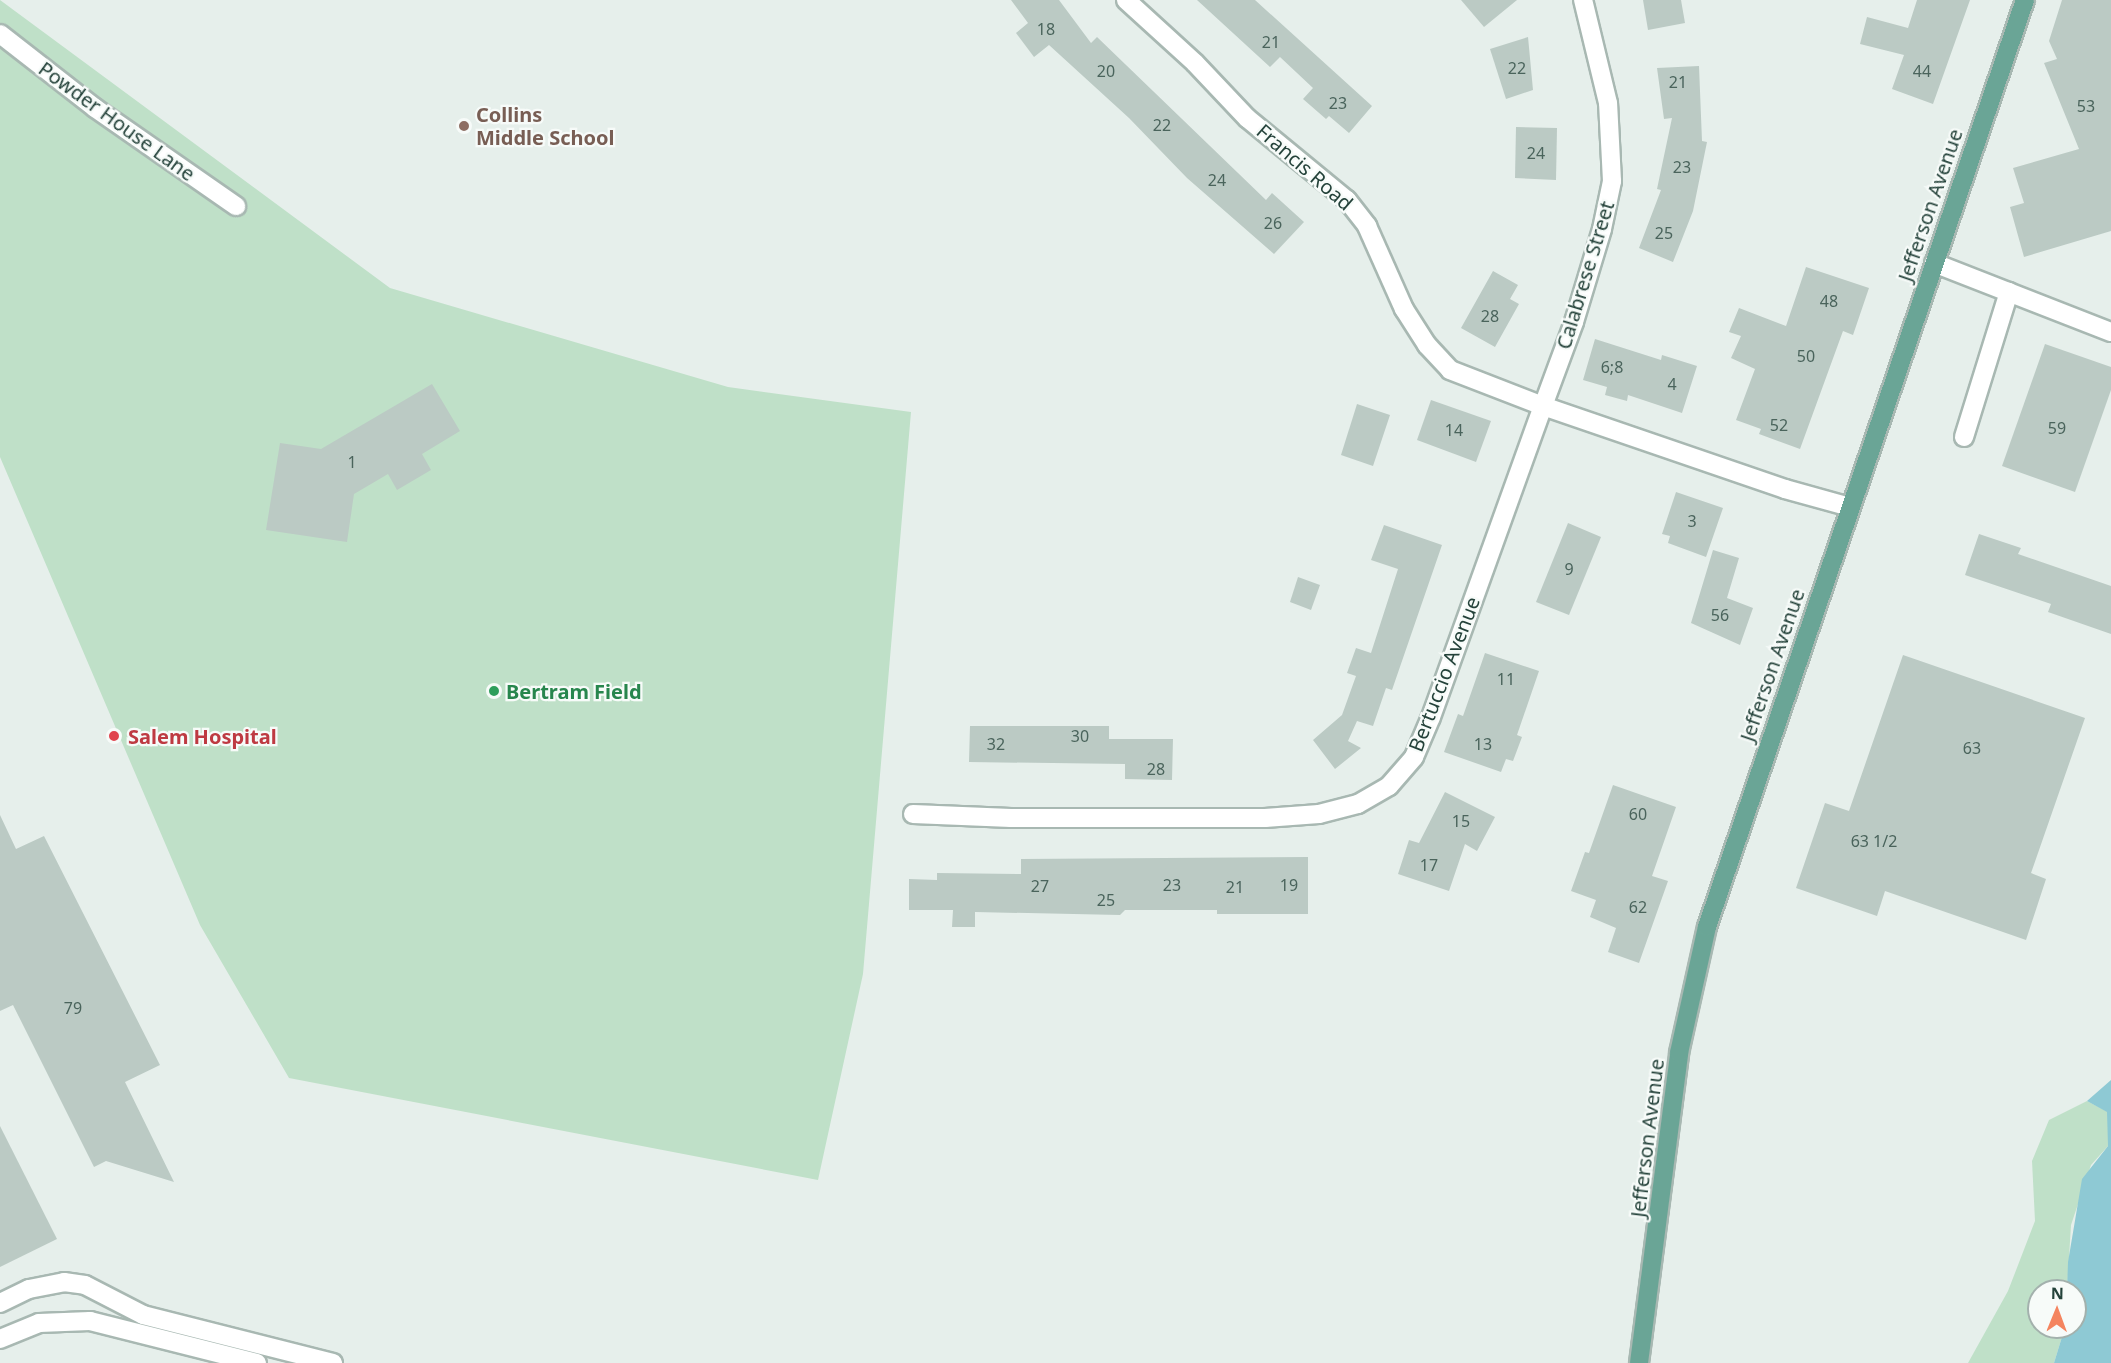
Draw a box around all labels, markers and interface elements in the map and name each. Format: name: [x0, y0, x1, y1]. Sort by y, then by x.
house number: 18: [1037, 19, 1055, 39]
house number: 21: [1262, 32, 1280, 52]
street label: Powder House Lane: [34, 56, 200, 186]
house number: 22: [1508, 58, 1526, 78]
house number: 20: [1097, 61, 1115, 81]
house number: 44: [1913, 61, 1931, 81]
house number: 21: [1669, 72, 1687, 92]
house number: 23: [1329, 93, 1347, 113]
house number: 53: [2077, 96, 2095, 116]
place label: Collins Middle School: [476, 102, 615, 149]
house number: 22: [1153, 115, 1171, 135]
marker: Collins Middle School: [457, 119, 471, 133]
street label: Francis Road: [1252, 119, 1358, 215]
street label: Jefferson Avenue: [1893, 126, 1967, 284]
house number: 24: [1527, 143, 1545, 163]
house number: 23: [1673, 157, 1691, 177]
house number: 24: [1208, 170, 1226, 190]
street label: Calabrese Street: [1551, 198, 1619, 352]
house number: 26: [1264, 213, 1282, 233]
house number: 25: [1655, 223, 1673, 243]
house number: 48: [1820, 291, 1838, 311]
house number: 28: [1481, 306, 1499, 326]
house number: 50: [1797, 346, 1815, 366]
house number: 6;8: [1601, 357, 1623, 377]
house number: 4: [1667, 374, 1677, 394]
house number: 52: [1770, 415, 1788, 435]
house number: 59: [2048, 418, 2066, 438]
house number: 14: [1445, 420, 1463, 440]
house number: 1: [347, 452, 357, 472]
house number: 3: [1687, 511, 1697, 531]
house number: 9: [1564, 559, 1574, 579]
street label: Jefferson Avenue: [1735, 586, 1809, 744]
street label: Bertuccio Avenue: [1403, 593, 1485, 755]
house number: 56: [1711, 605, 1729, 625]
house number: 11: [1497, 669, 1515, 689]
place label: Bertram Field: [506, 679, 642, 703]
marker: Bertram Field: [487, 684, 501, 698]
place label: Salem Hospital: [128, 724, 277, 748]
house number: 30: [1071, 726, 1089, 746]
marker: Salem Hospital: [105, 727, 123, 745]
house number: 32: [987, 734, 1005, 754]
house number: 13: [1474, 734, 1492, 754]
house number: 63: [1963, 738, 1981, 758]
house number: 28: [1147, 759, 1165, 779]
house number: 60: [1629, 804, 1647, 824]
house number: 15: [1452, 811, 1470, 831]
house number: 63 1/2: [1851, 831, 1897, 851]
house number: 17: [1420, 855, 1438, 875]
house number: 23: [1163, 875, 1181, 895]
house number: 19: [1280, 875, 1298, 895]
house number: 27: [1031, 876, 1049, 896]
house number: 21: [1226, 877, 1244, 897]
house number: 25: [1097, 890, 1115, 910]
house number: 62: [1629, 897, 1647, 917]
house number: 79: [64, 998, 82, 1018]
street label: Jefferson Avenue: [1625, 1057, 1669, 1219]
north arrow: [2027, 1279, 2087, 1339]
text: N: [2051, 1282, 2064, 1304]

